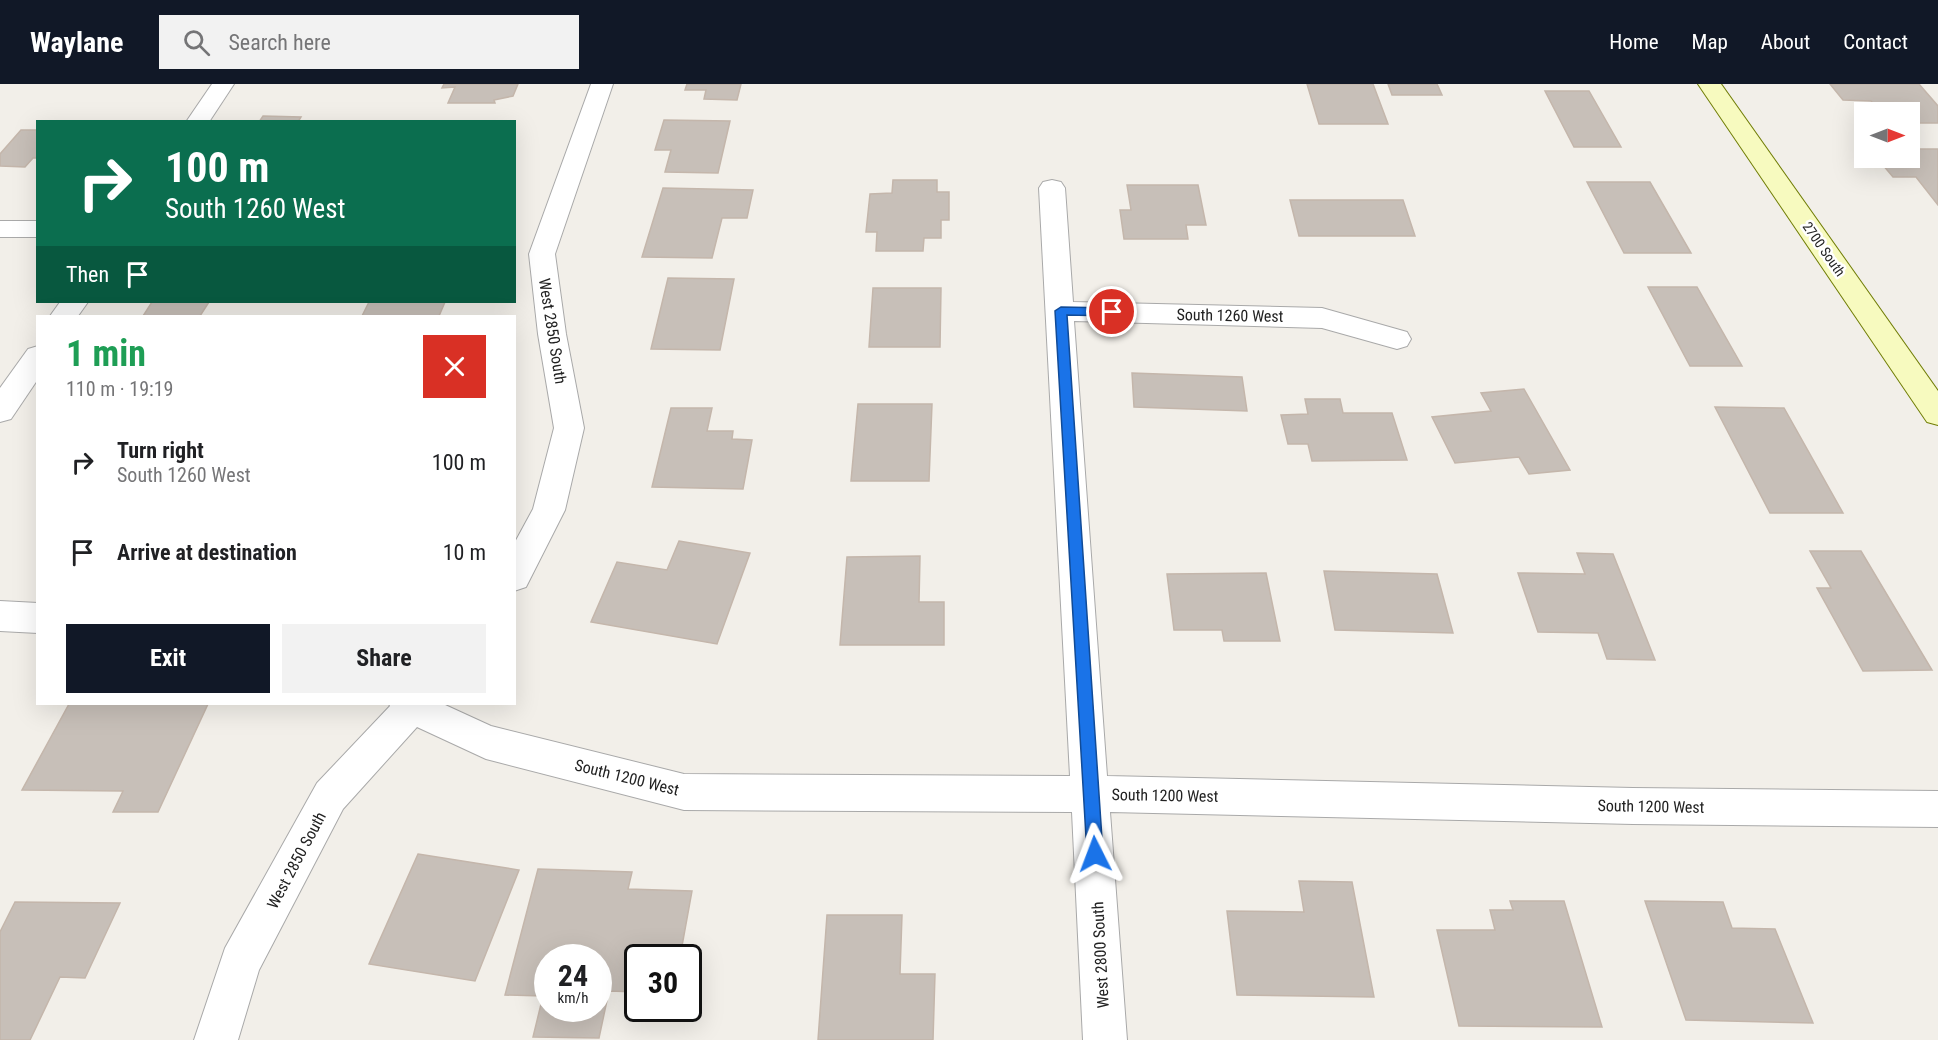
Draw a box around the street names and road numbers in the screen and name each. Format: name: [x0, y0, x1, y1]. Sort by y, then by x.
street label: 2700 South: [1799, 219, 1849, 279]
street label: West 2850 South: [535, 277, 570, 385]
street label: South 1260 West: [1176, 305, 1284, 326]
street label: South 1200 West: [573, 755, 681, 800]
street label: South 1200 West: [1111, 785, 1219, 806]
street label: South 1200 West: [1597, 796, 1705, 817]
street label: West 2850 South: [263, 809, 330, 912]
street label: West 2800 South: [1088, 901, 1113, 1009]

